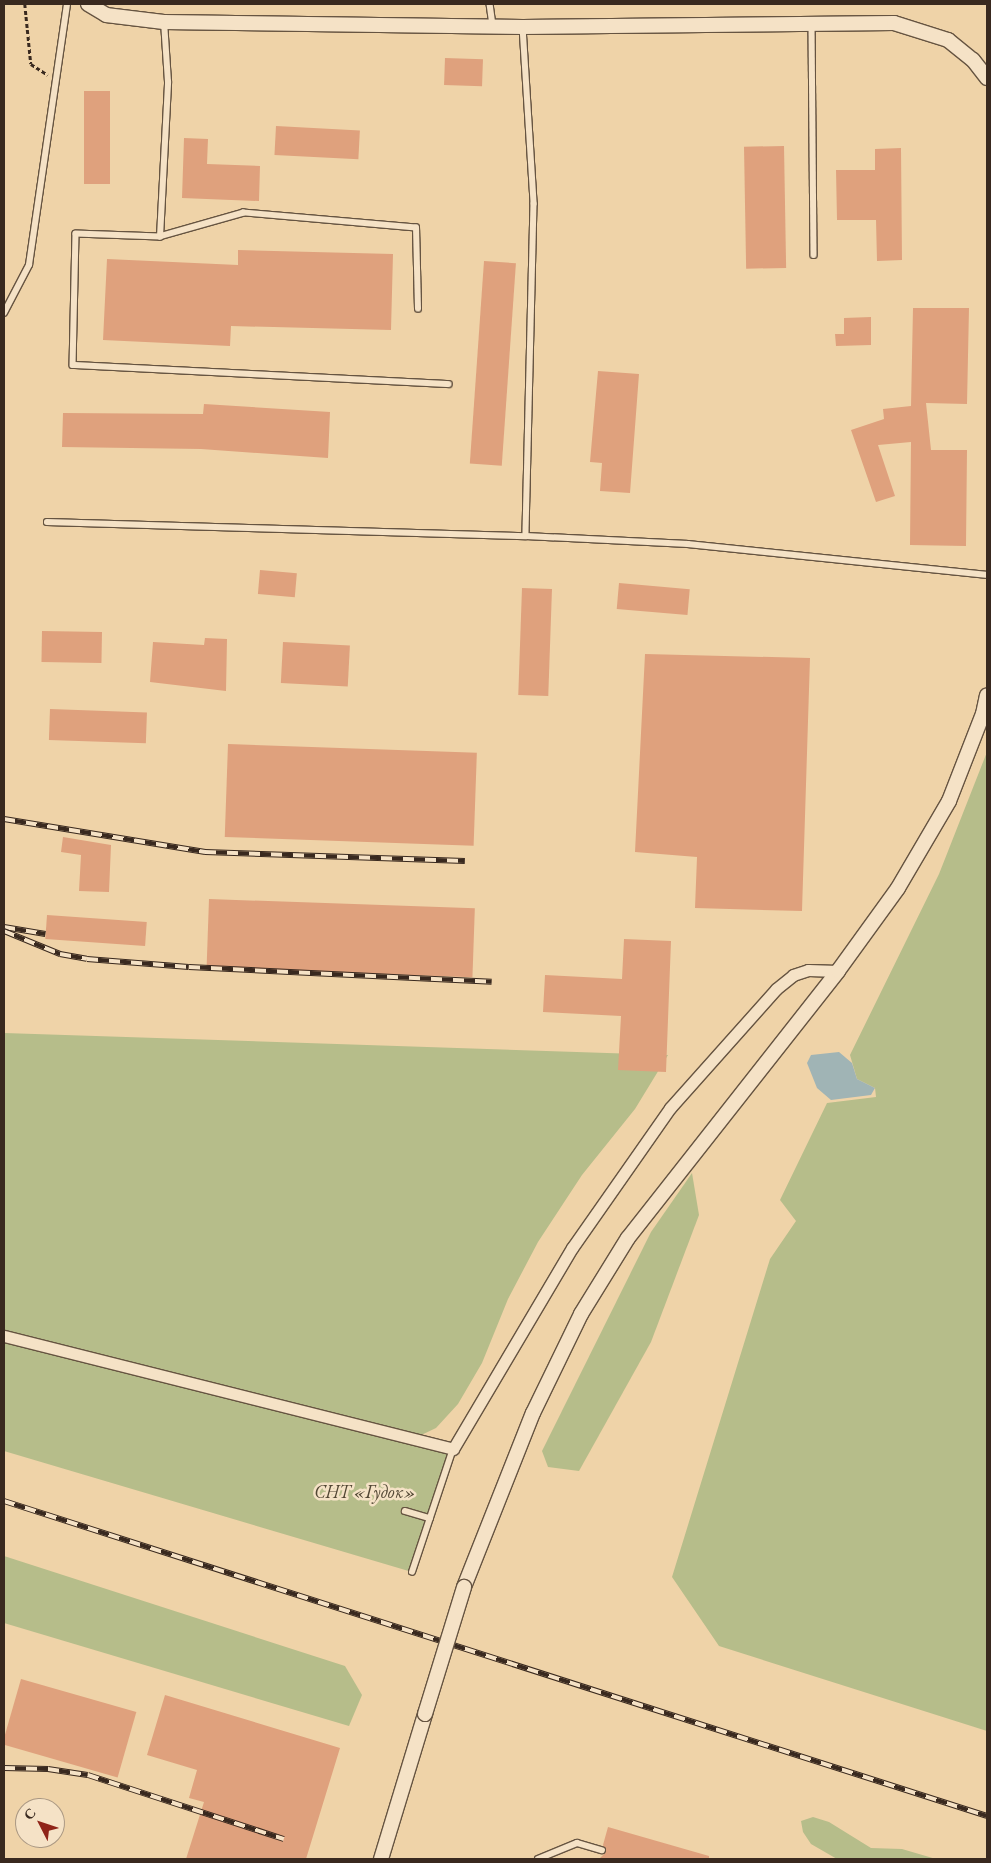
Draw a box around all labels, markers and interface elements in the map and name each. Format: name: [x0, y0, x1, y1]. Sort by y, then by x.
park label: СНТ «Гудок»: [314, 1481, 416, 1503]
north arrow: [15, 1798, 65, 1848]
text: С: [19, 1804, 39, 1823]

